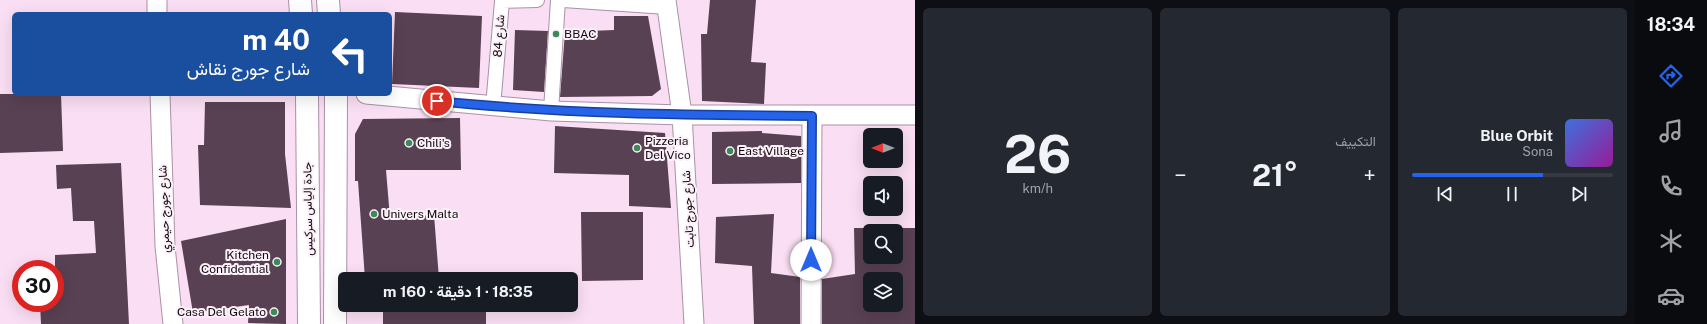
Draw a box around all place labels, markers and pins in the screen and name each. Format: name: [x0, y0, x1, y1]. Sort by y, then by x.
place label: BBAC: [564, 27, 596, 41]
marker: BBAC: [551, 29, 561, 39]
pin: [420, 84, 454, 118]
place label: Pizzeria Del Vico: [645, 134, 691, 162]
place label: Chili's: [417, 136, 450, 150]
marker: Chili's: [404, 138, 414, 148]
marker: Pizzeria Del Vico: [632, 143, 642, 153]
place label: East Village: [738, 144, 804, 158]
marker: East Village: [725, 146, 735, 156]
place label: Univers Malta: [382, 207, 458, 221]
marker: Univers Malta: [369, 209, 379, 219]
place label: Kitchen Confidential: [201, 248, 269, 276]
marker: Kitchen Confidential: [272, 257, 282, 267]
place label: Casa Del Gelato: [177, 305, 266, 319]
marker: Casa Del Gelato: [269, 307, 279, 317]

